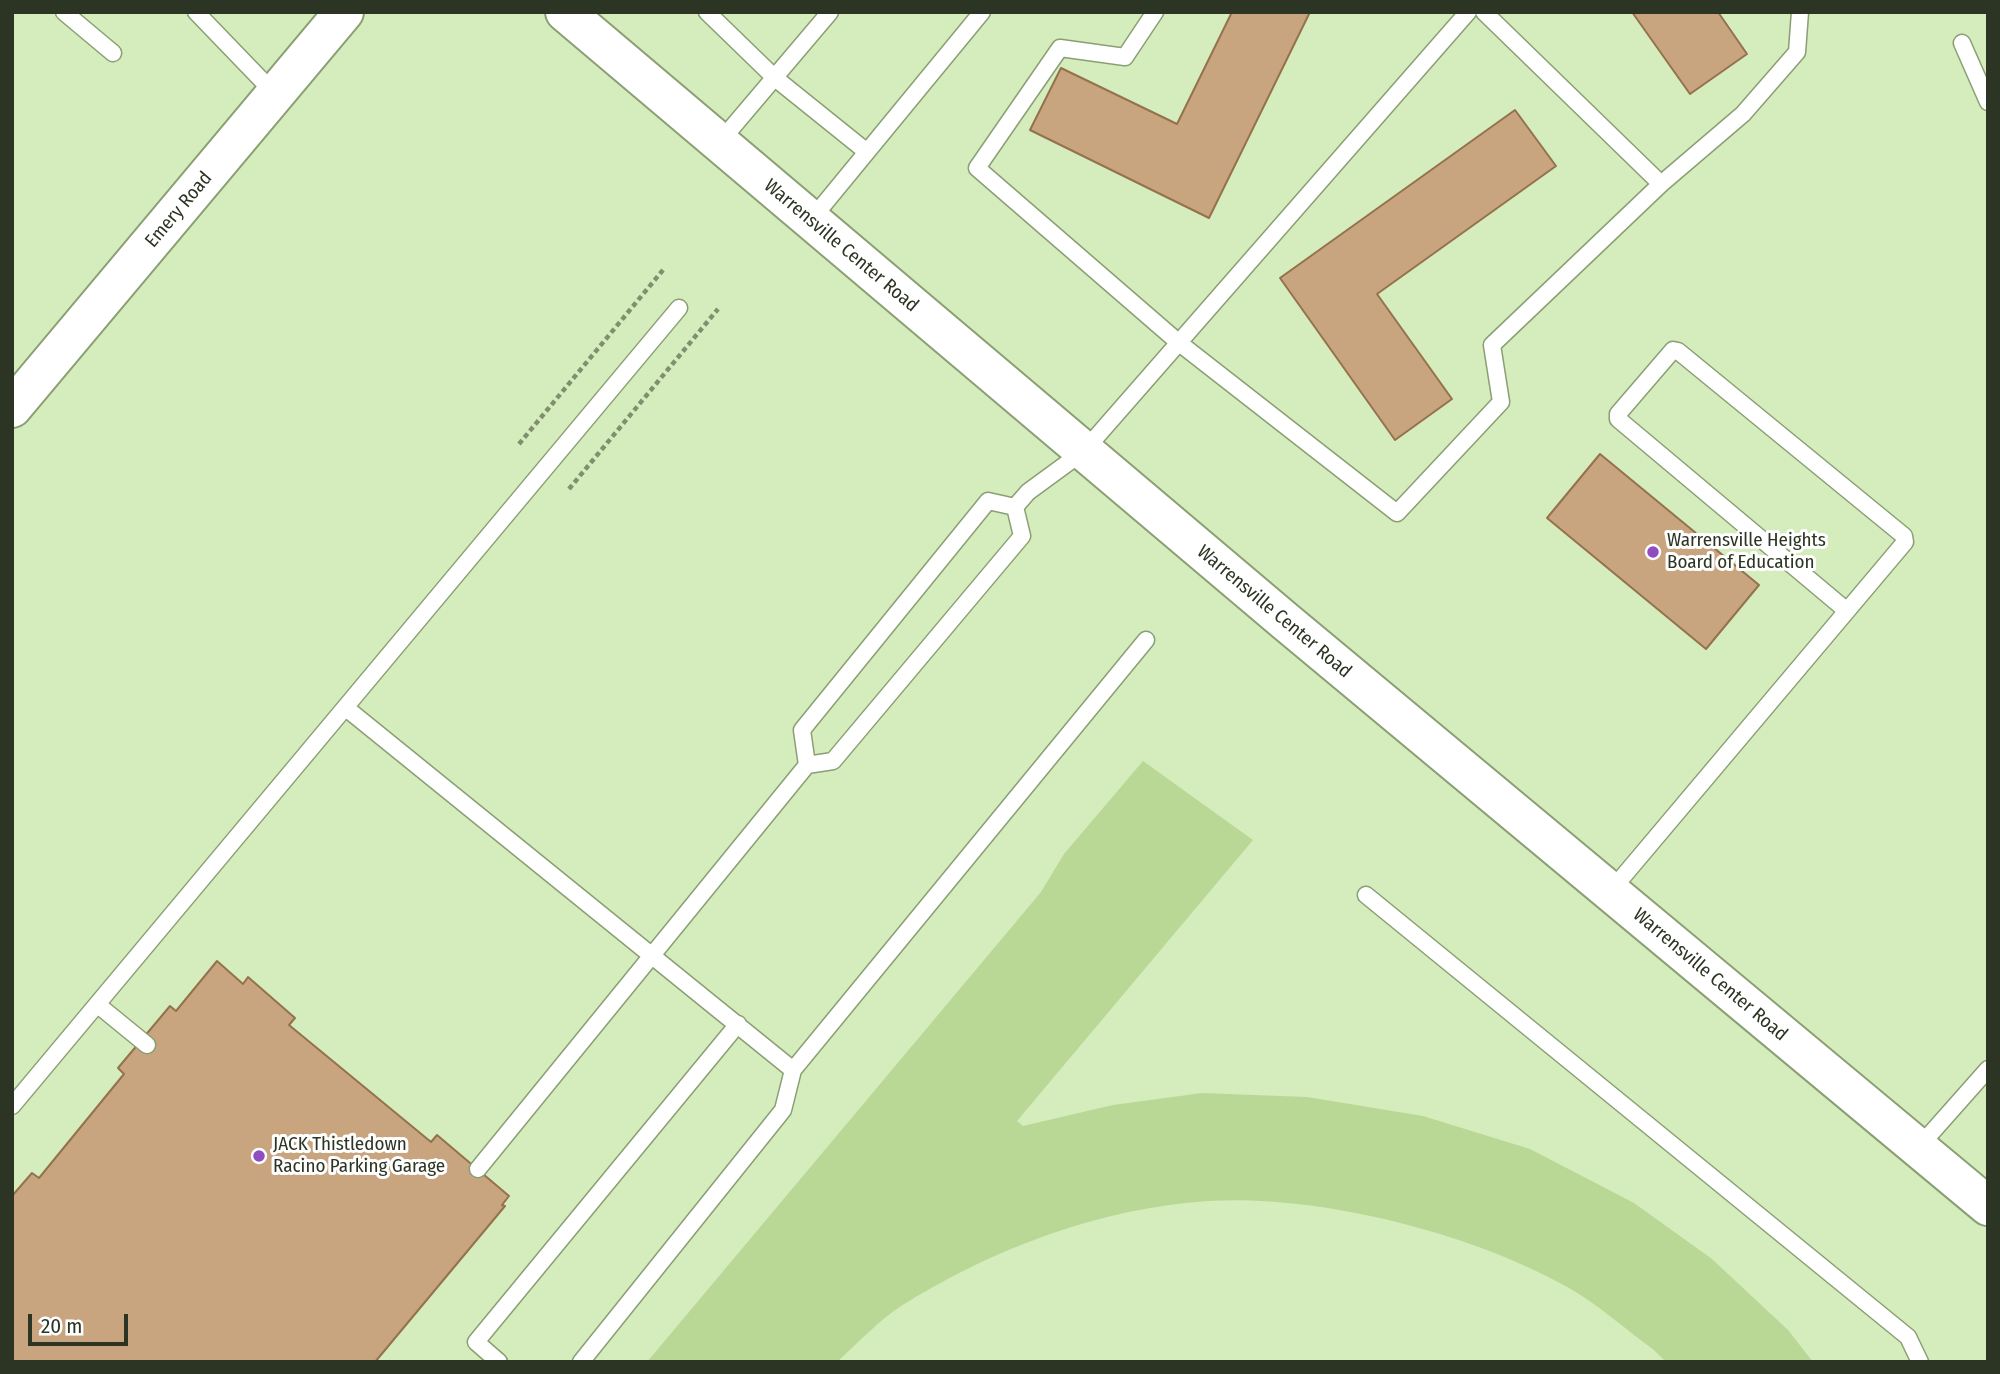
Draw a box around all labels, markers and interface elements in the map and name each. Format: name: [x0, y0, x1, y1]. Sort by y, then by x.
street label: Emery Road: [141, 168, 217, 252]
street label: Warrensville Center Road: [759, 175, 923, 317]
place label: Warrensville Heights Board of Education: [1667, 530, 1826, 574]
street label: Warrensville Center Road: [1192, 541, 1356, 683]
marker: Warrensville Heights Board of Education: [1645, 544, 1661, 560]
street label: Warrensville Center Road: [1628, 904, 1792, 1046]
place label: JACK Thistledown Racino Parking Garage: [273, 1134, 445, 1178]
marker: JACK Thistledown Racino Parking Garage: [251, 1148, 267, 1164]
scale bar: [32, 1300, 131, 1344]
text: 20 m: [41, 1313, 82, 1339]

